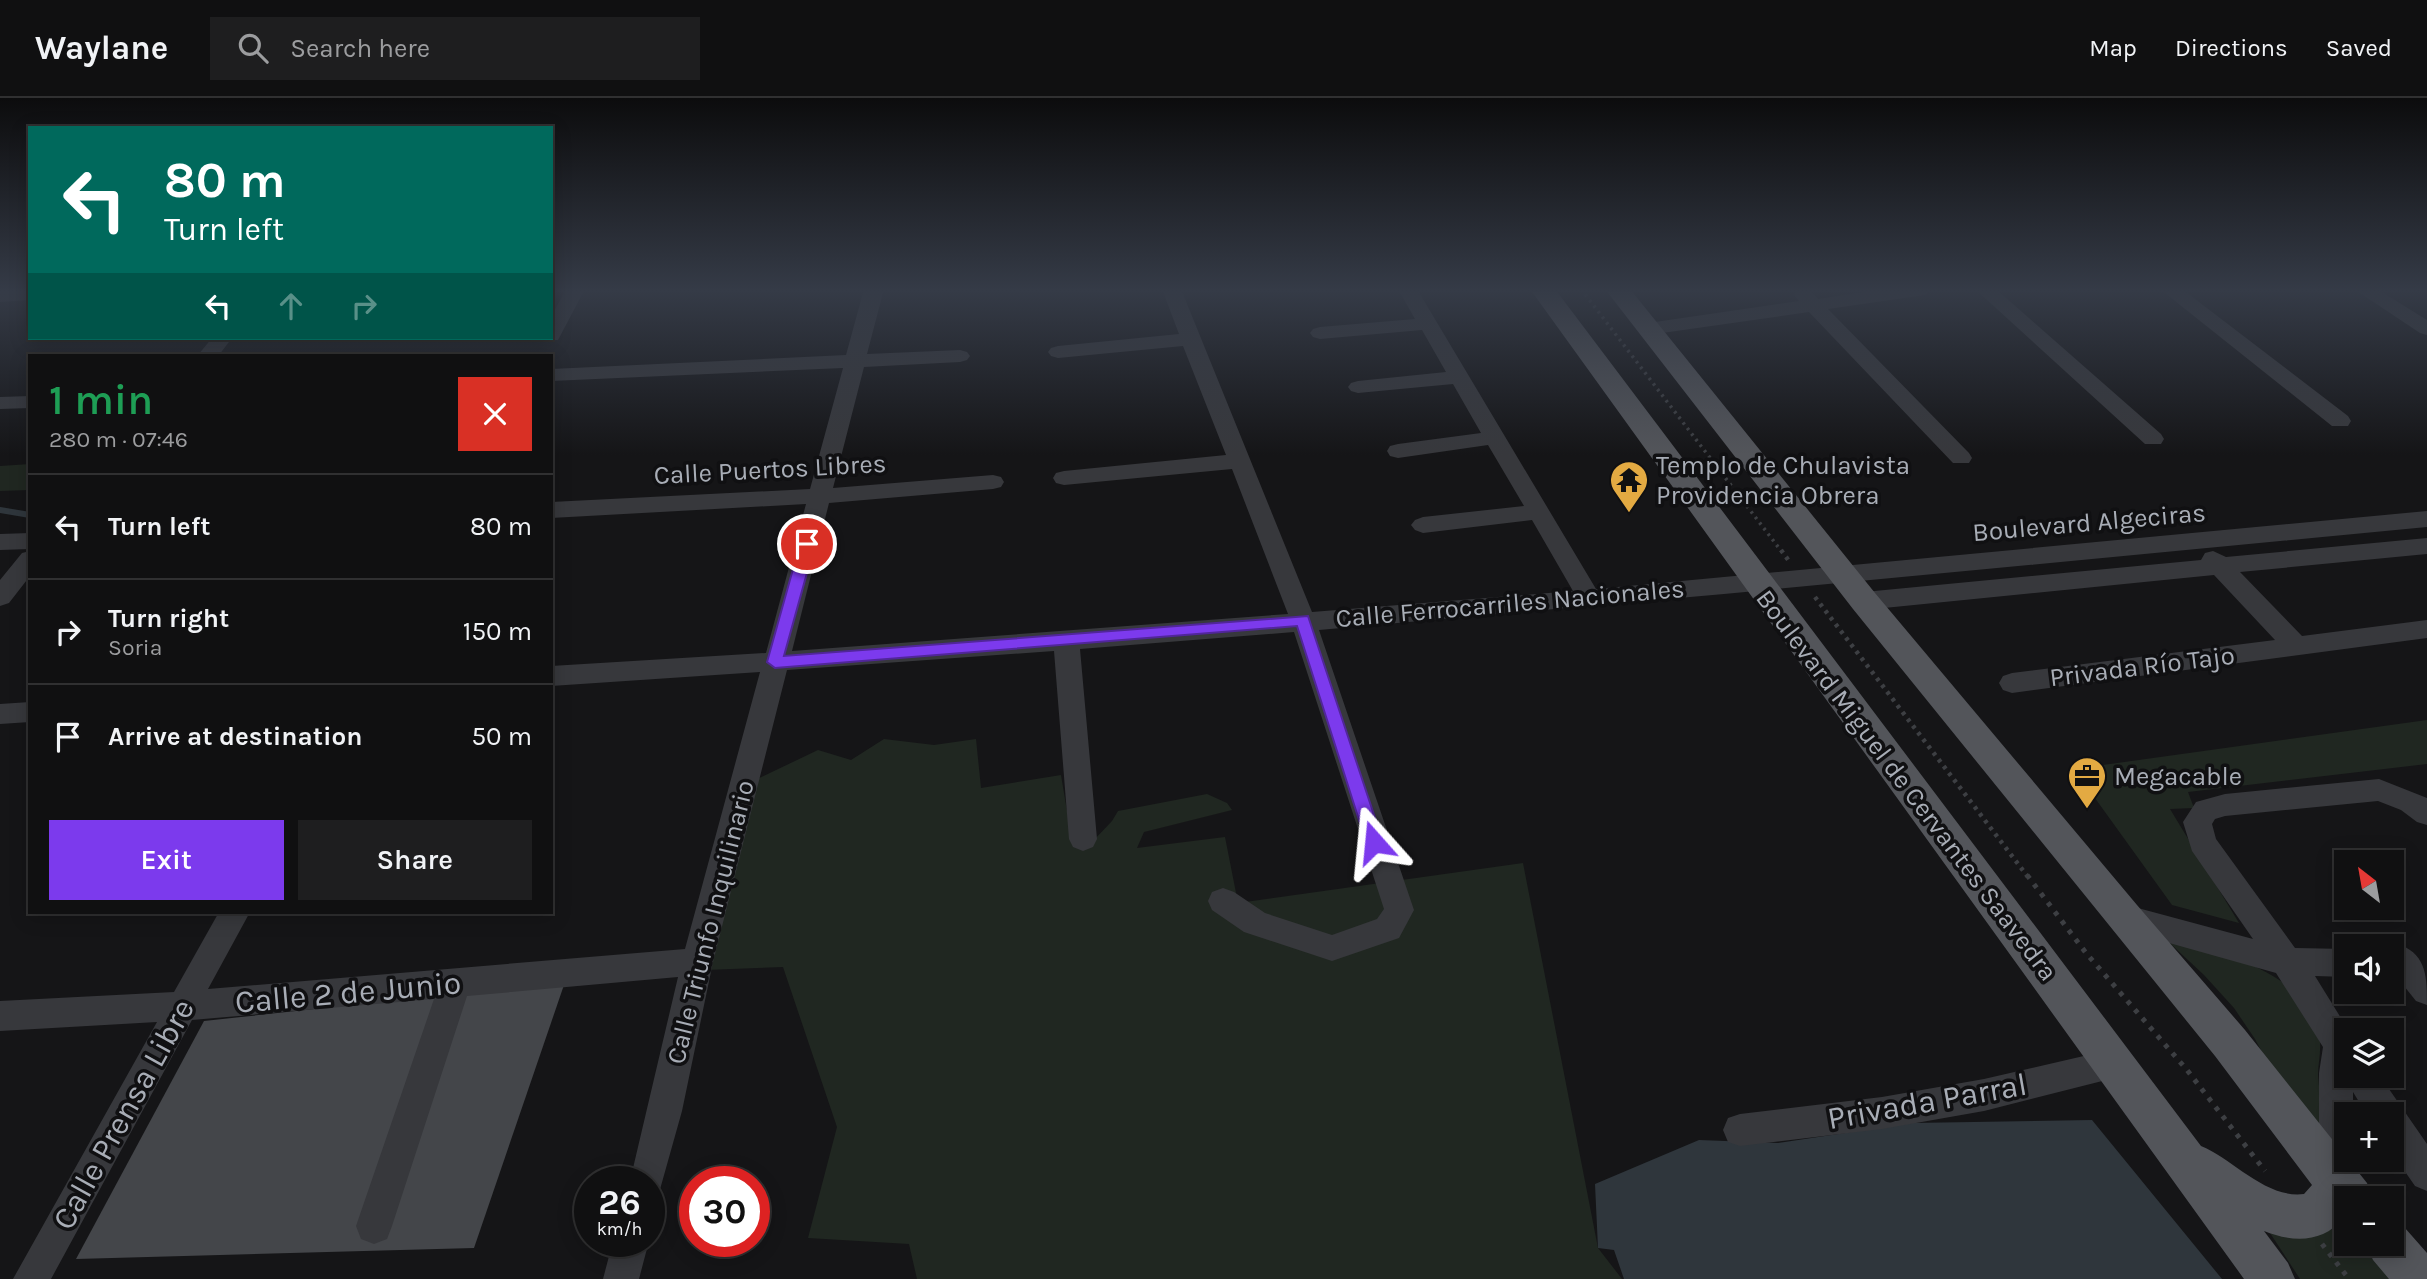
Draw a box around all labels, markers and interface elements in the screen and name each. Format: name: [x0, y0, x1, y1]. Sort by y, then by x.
search box: [210, 17, 700, 80]
text: Waylane: [35, 29, 168, 67]
icon: search: [234, 29, 272, 67]
text: Search here: [290, 33, 430, 64]
text: Map: [2089, 34, 2137, 62]
text: Directions: [2175, 34, 2288, 62]
text: Saved: [2326, 34, 2392, 62]
text: 80 m: [164, 152, 286, 209]
icon: left: [49, 154, 140, 245]
text: Turn left: [164, 211, 284, 248]
icon: left: [199, 287, 237, 325]
icon: ahead: [272, 287, 310, 325]
icon: right: [345, 287, 383, 325]
text: 1 min: [49, 375, 153, 425]
button: close: [458, 377, 532, 451]
text: 280 m · 07:46: [49, 426, 188, 453]
street label: Calle Puertos Libres: [653, 448, 887, 491]
place label: Templo de Chulavista Providencia Obrera: [1656, 450, 1910, 511]
temple icon: Templo de Chulavista Providencia Obrera: [1608, 459, 1650, 514]
street label: Boulevard Algeciras: [1971, 497, 2207, 548]
icon: left: [49, 508, 87, 546]
text: Turn left: [108, 511, 210, 542]
text: 80 m: [470, 511, 532, 542]
pin: [777, 514, 837, 574]
icon: arrive: [788, 525, 826, 563]
street label: Calle Ferrocarriles Nacionales: [1334, 573, 1686, 634]
street label: Boulevard Miguel de Cervantes Saavedra: [1749, 584, 2064, 987]
text: Turn right: [108, 603, 229, 634]
icon: right: [49, 613, 87, 651]
text: 150 m: [463, 616, 532, 647]
text: Soria: [108, 634, 162, 661]
street label: Privada Río Tajo: [2048, 640, 2236, 693]
icon: arrive: [49, 718, 87, 756]
text: Arrive at destination: [108, 721, 362, 752]
text: 50 m: [471, 721, 532, 752]
office icon: Megacable: [2066, 755, 2108, 810]
place label: Megacable: [2114, 761, 2242, 792]
street label: Calle Triunfo Inquilinario: [660, 777, 761, 1067]
position arrow: [1337, 805, 1411, 879]
button: Exit: [49, 820, 284, 900]
button: Share: [298, 820, 532, 900]
north arrow: [2334, 850, 2404, 920]
map controls: [2334, 850, 2404, 1256]
button: sound: [2334, 934, 2404, 1004]
street label: Calle 2 de Junio: [233, 964, 463, 1021]
street label: Calle Prensa Libre: [45, 993, 202, 1236]
button: layers: [2334, 1018, 2404, 1088]
street label: Privada Parral: [1825, 1066, 2030, 1137]
button: +: [2334, 1102, 2404, 1172]
speed limit sign: 30: [679, 1166, 770, 1257]
text: 26: [598, 1182, 641, 1223]
button: −: [2334, 1186, 2404, 1256]
text: km/h: [597, 1218, 642, 1240]

